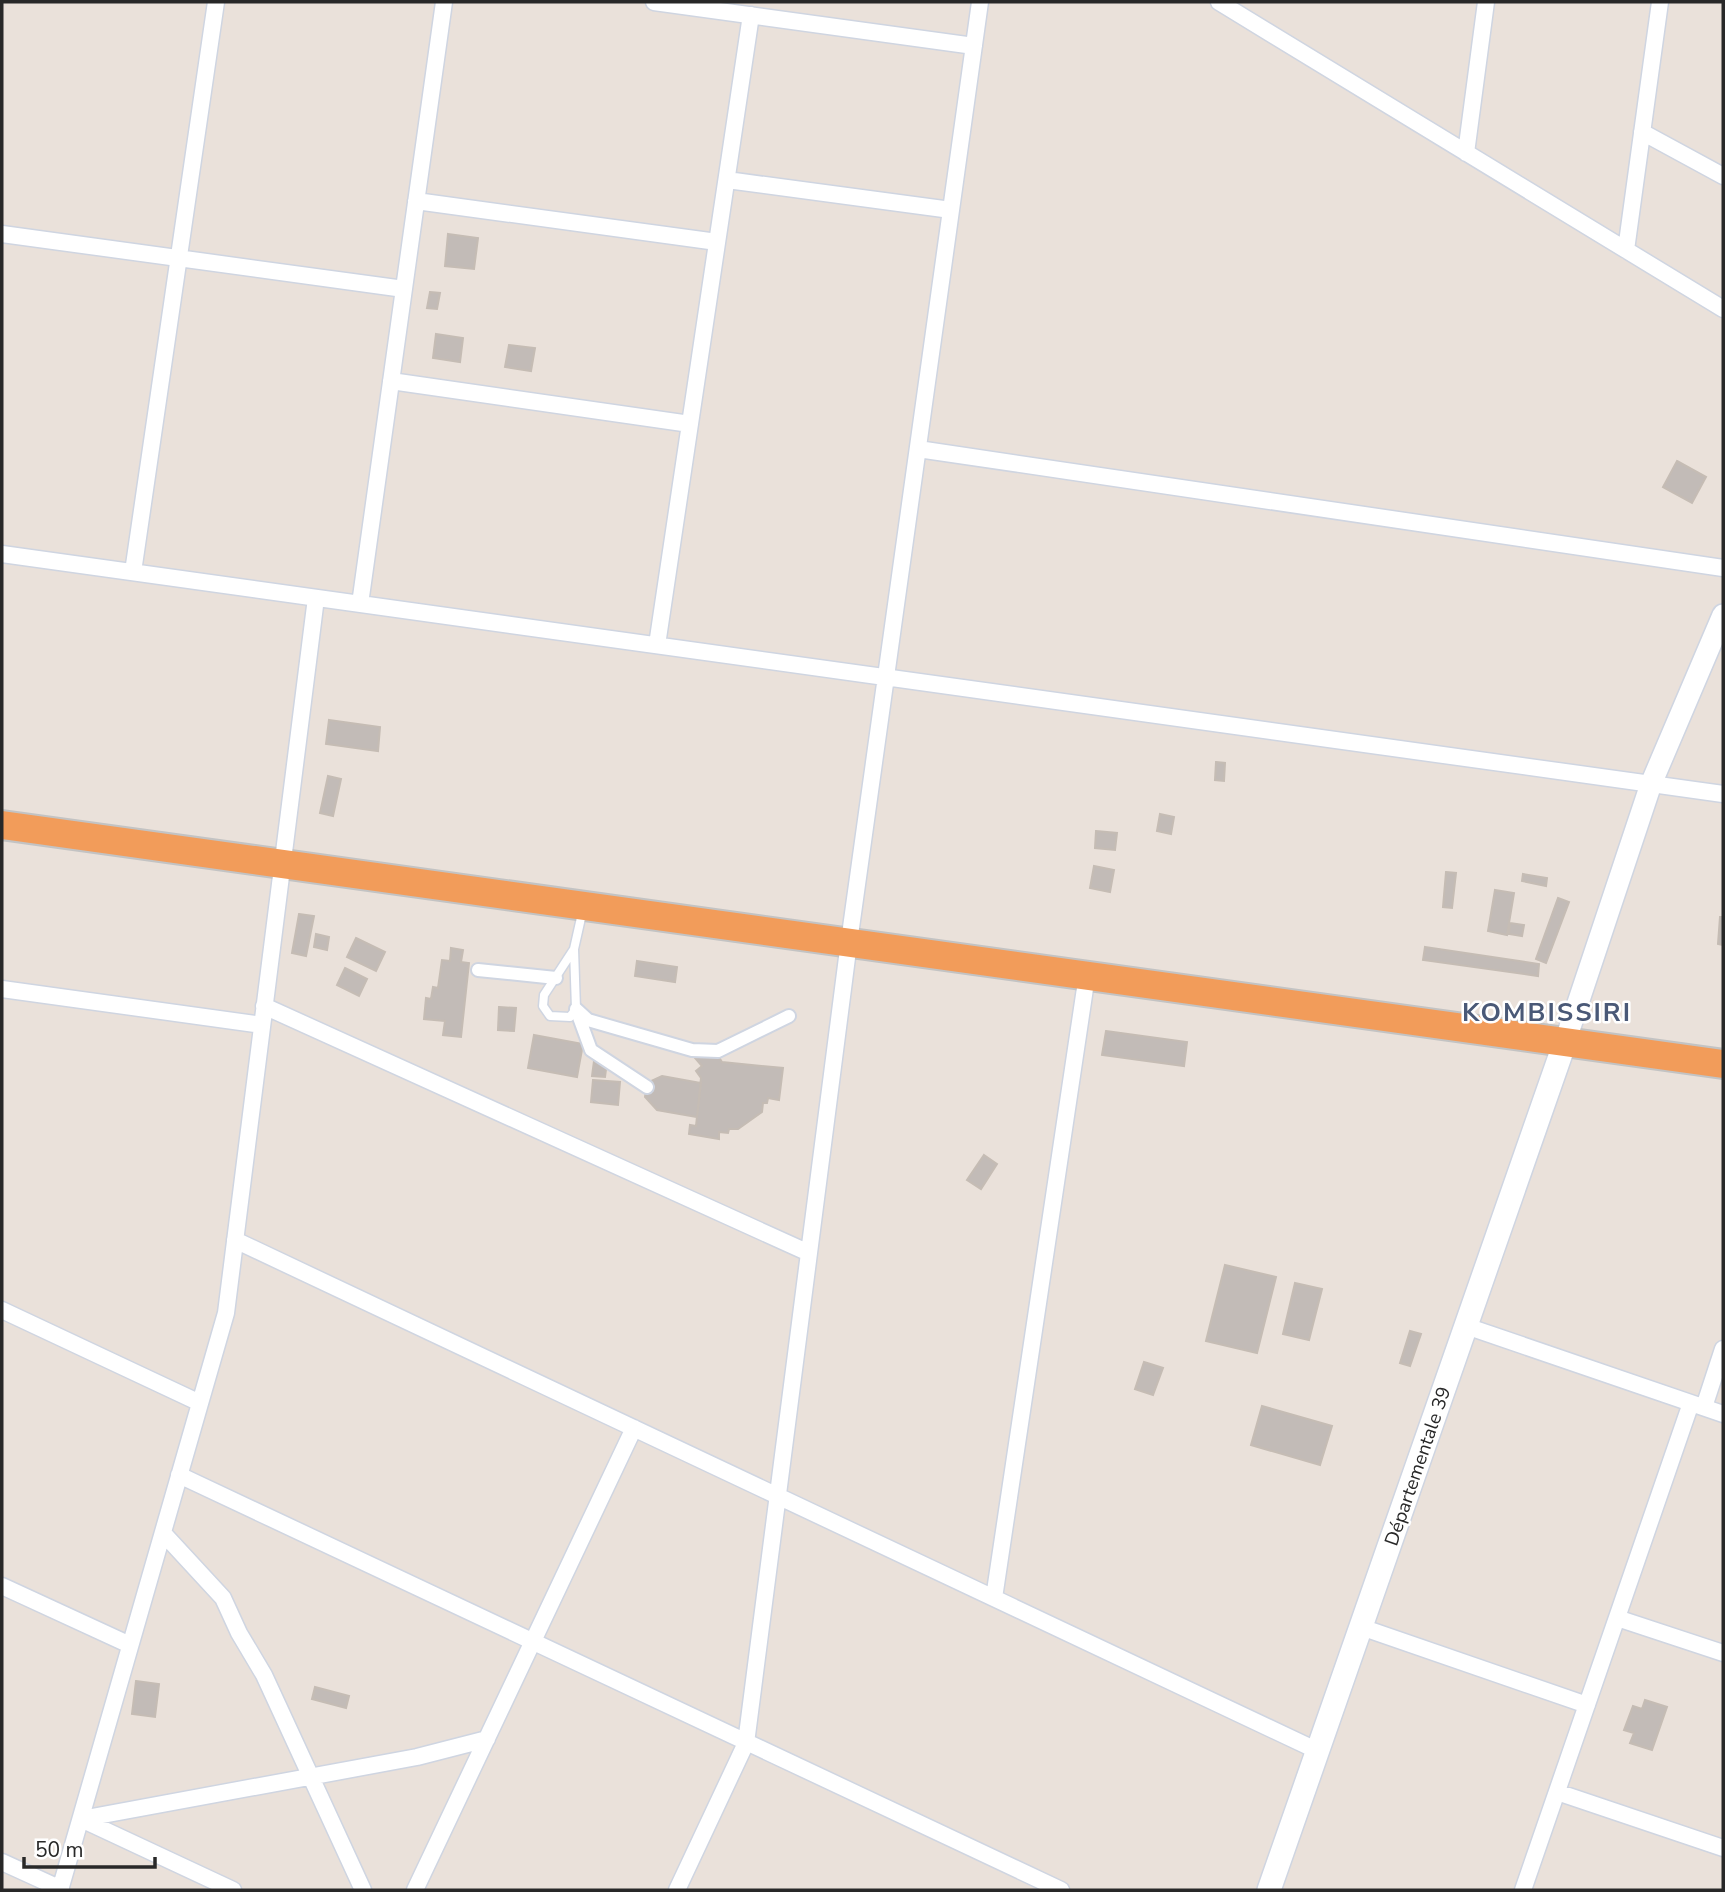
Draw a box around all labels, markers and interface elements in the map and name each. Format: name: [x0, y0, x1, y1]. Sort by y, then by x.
district label: KOMBISSIRI: [1462, 995, 1632, 1030]
street label: Départementale 39: [1379, 1383, 1457, 1549]
scale bar: [24, 1826, 156, 1870]
text: 50 m: [35, 1836, 84, 1864]

